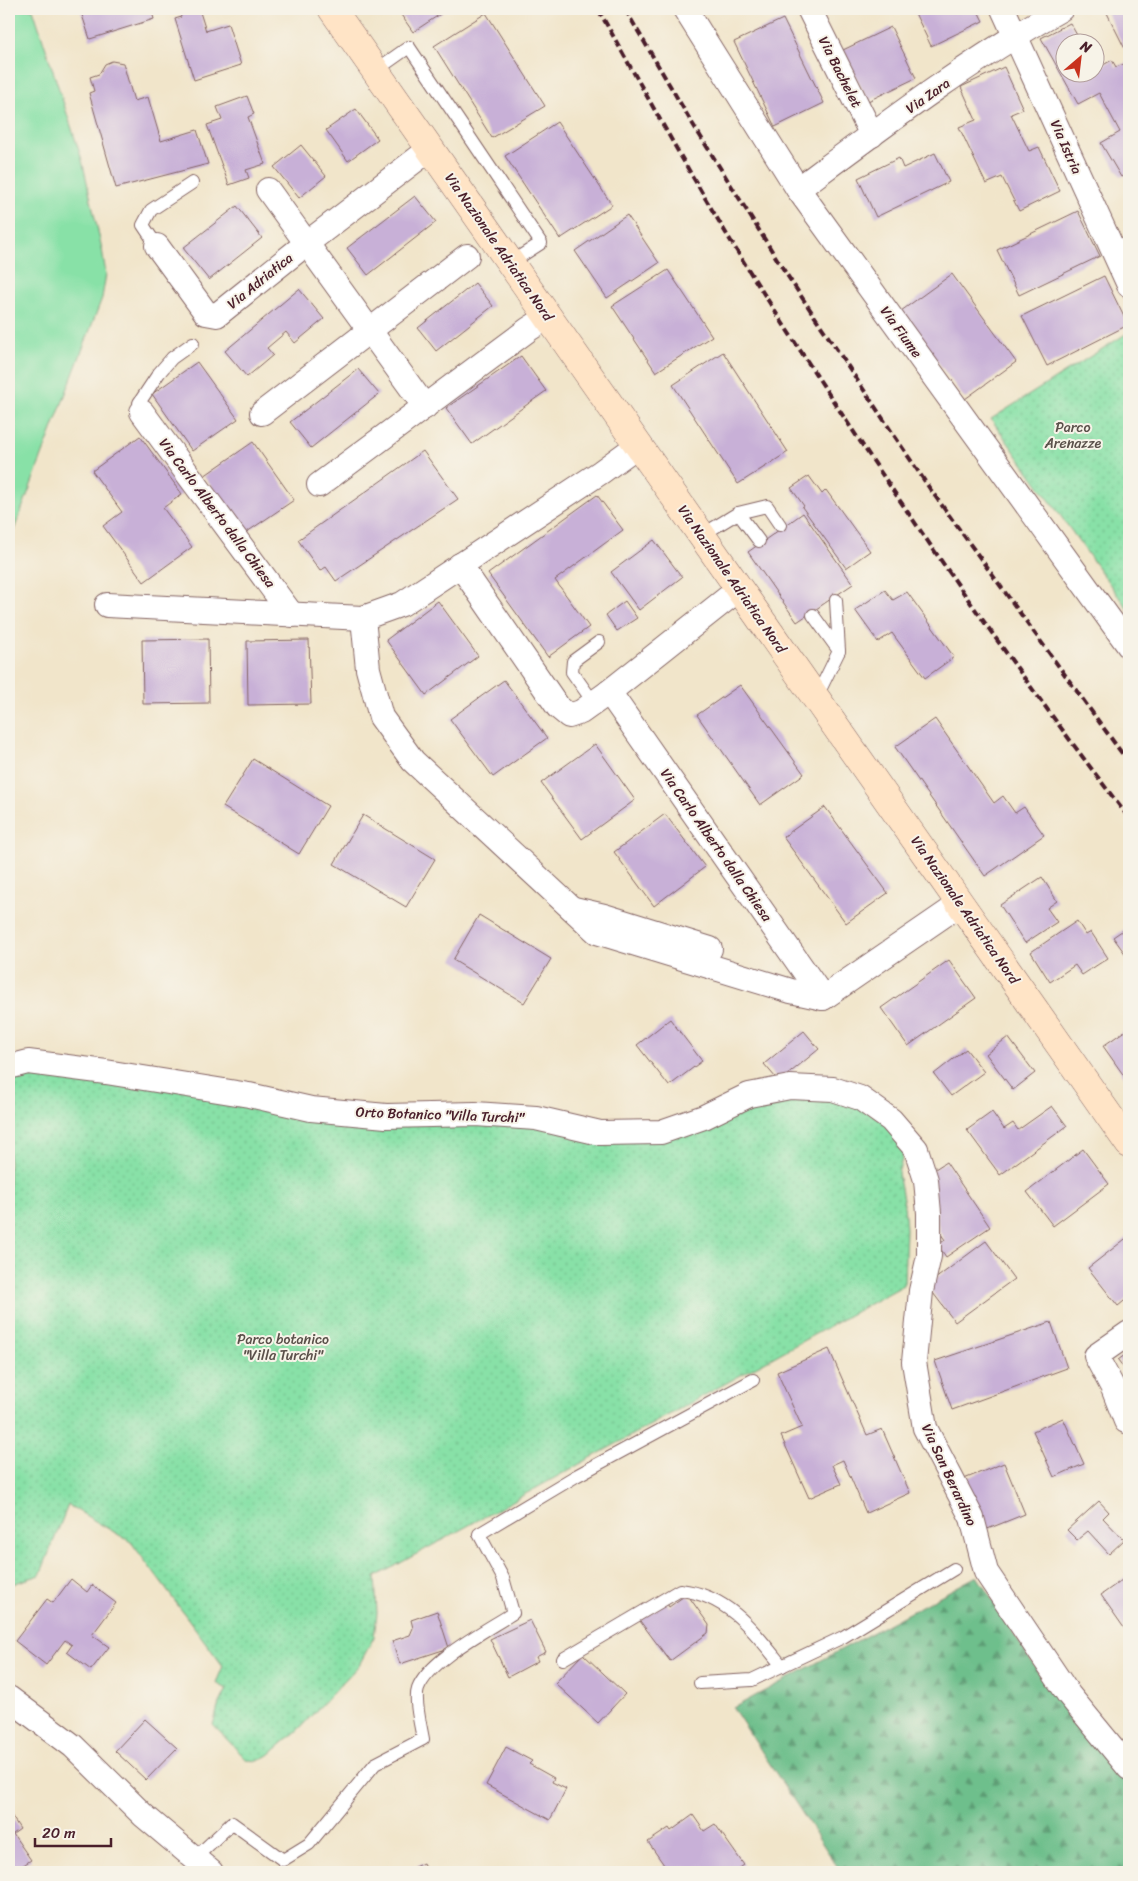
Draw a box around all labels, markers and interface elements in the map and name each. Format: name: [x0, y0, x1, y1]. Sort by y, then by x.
street label: Via Bachelet: [811, 32, 869, 112]
north arrow: [1056, 32, 1106, 82]
text: N: [1075, 33, 1096, 60]
street label: Via Zara: [900, 71, 956, 121]
street label: Via Istria: [1043, 116, 1089, 178]
street label: Via Nazionale Adriatica Nord: [438, 167, 561, 328]
street label: Via Adriatica: [221, 246, 299, 316]
street label: Via Fiume: [873, 300, 929, 364]
park label: Parco Arenazze: [1044, 415, 1102, 456]
street label: Via Carlo Alberto dalla Chiesa: [152, 432, 283, 594]
street label: Via Nazionale Adriatica Nord: [671, 499, 794, 660]
street label: Via Carlo Alberto dalla Chiesa: [653, 763, 779, 928]
street label: Via Nazionale Adriatica Nord: [904, 830, 1027, 991]
street label: Orto Botanico "Villa Turchi": [355, 1100, 526, 1130]
park label: Parco botanico "Villa Turchi": [237, 1327, 329, 1368]
street label: Via San Berardino: [914, 1420, 984, 1530]
scale bar: [35, 1816, 111, 1848]
text: 20 m: [42, 1820, 76, 1846]

